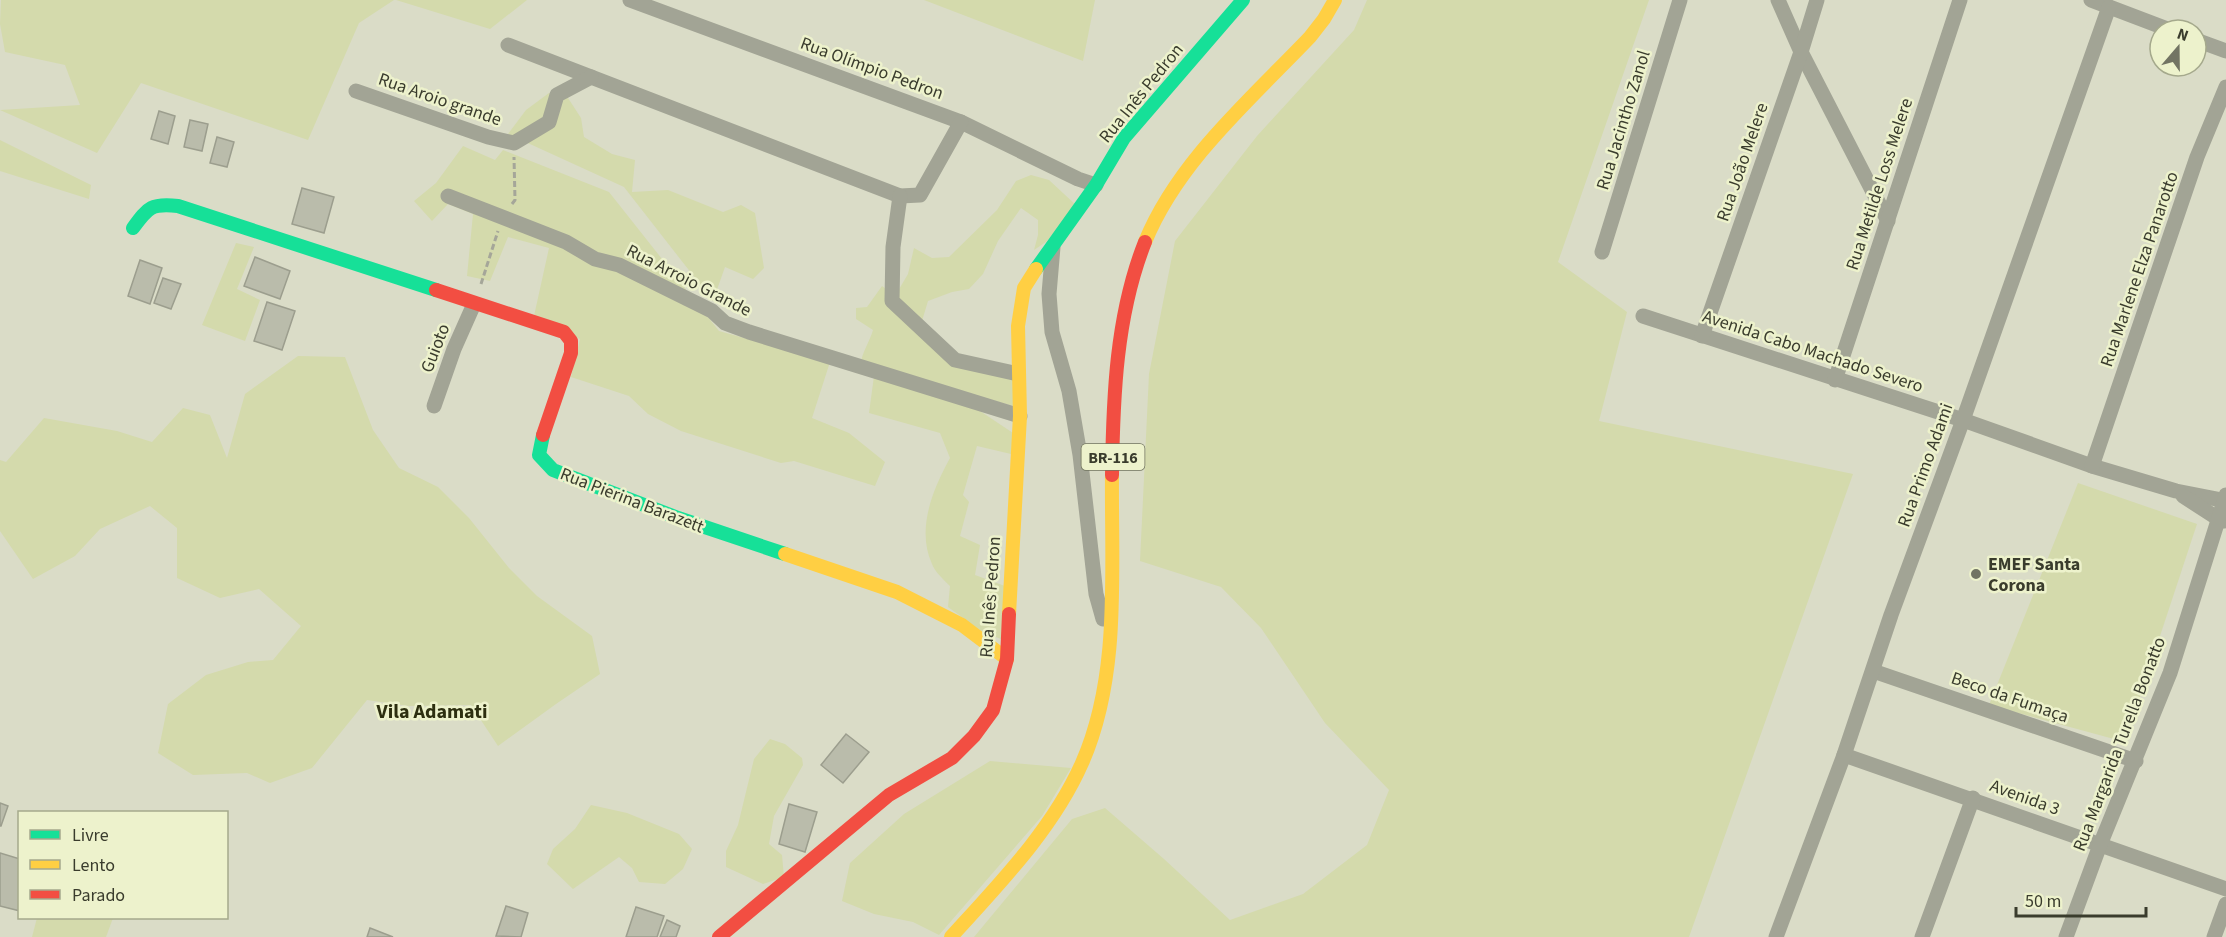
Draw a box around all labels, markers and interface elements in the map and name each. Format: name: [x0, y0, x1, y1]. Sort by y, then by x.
north arrow: [2148, 18, 2208, 78]
text: N: [2174, 23, 2192, 47]
street label: Rua Olímpio Pedron: [797, 31, 947, 106]
street label: Rua Inês Pedron: [1093, 38, 1189, 148]
street label: Rua Jacintho Zanol: [1590, 47, 1657, 193]
street label: Rua Aroio grande: [375, 67, 505, 132]
street label: Rua Metilde Loss Melere: [1840, 95, 1919, 273]
street label: Rua João Melere: [1711, 100, 1774, 225]
street label: Rua Marlene Elza Panarotto: [2094, 168, 2185, 370]
street label: Rua Arroio Grande: [622, 238, 756, 323]
street label: Avenida Cabo Machado Severo: [1699, 304, 1926, 399]
street label: Guioto: [415, 320, 456, 376]
street label: Rua Primo Adami: [1891, 400, 1959, 531]
road number: BR-116: [1082, 444, 1144, 470]
street label: Rua Pierina Barazett: [556, 462, 707, 539]
street label: Rua Inês Pedron: [974, 535, 1007, 659]
place label: EMEF Santa Corona: [1988, 552, 2080, 598]
marker: EMEF Santa Corona: [1969, 567, 1983, 581]
street label: Rua Margarida Turella Bonatto: [2067, 633, 2172, 855]
street label: Beco da Fumaça: [1948, 666, 2072, 729]
district label: Vila Adamati: [376, 698, 487, 726]
street label: Avenida 3: [1986, 773, 2063, 822]
legend: [18, 811, 228, 919]
text: Livre: [72, 823, 109, 848]
text: Lento: [72, 853, 115, 878]
scale bar: [2016, 880, 2146, 918]
text: Parado: [72, 883, 125, 908]
text: 50 m: [2025, 889, 2061, 914]

